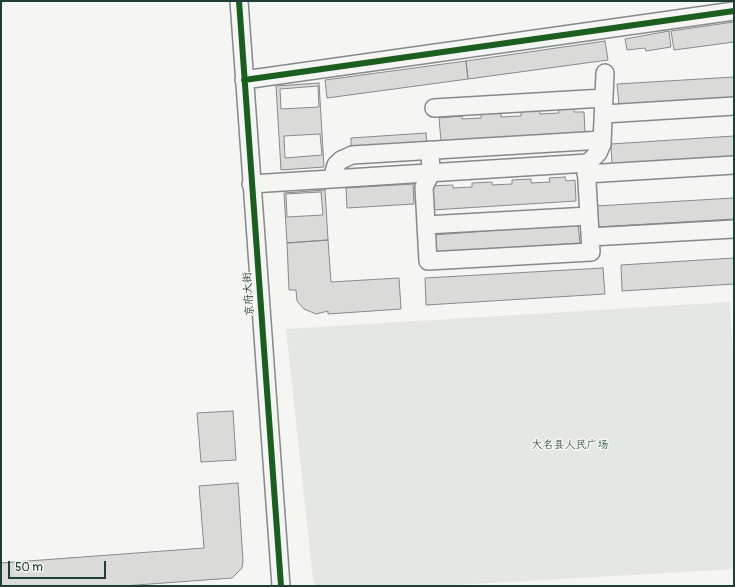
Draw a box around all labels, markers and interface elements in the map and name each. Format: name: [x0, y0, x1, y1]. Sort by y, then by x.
street label: 京府大街: [241, 272, 257, 316]
park label: 大名县人民广场: [532, 438, 608, 452]
scale bar: [10, 553, 108, 579]
text: 50 m: [15, 560, 43, 575]

